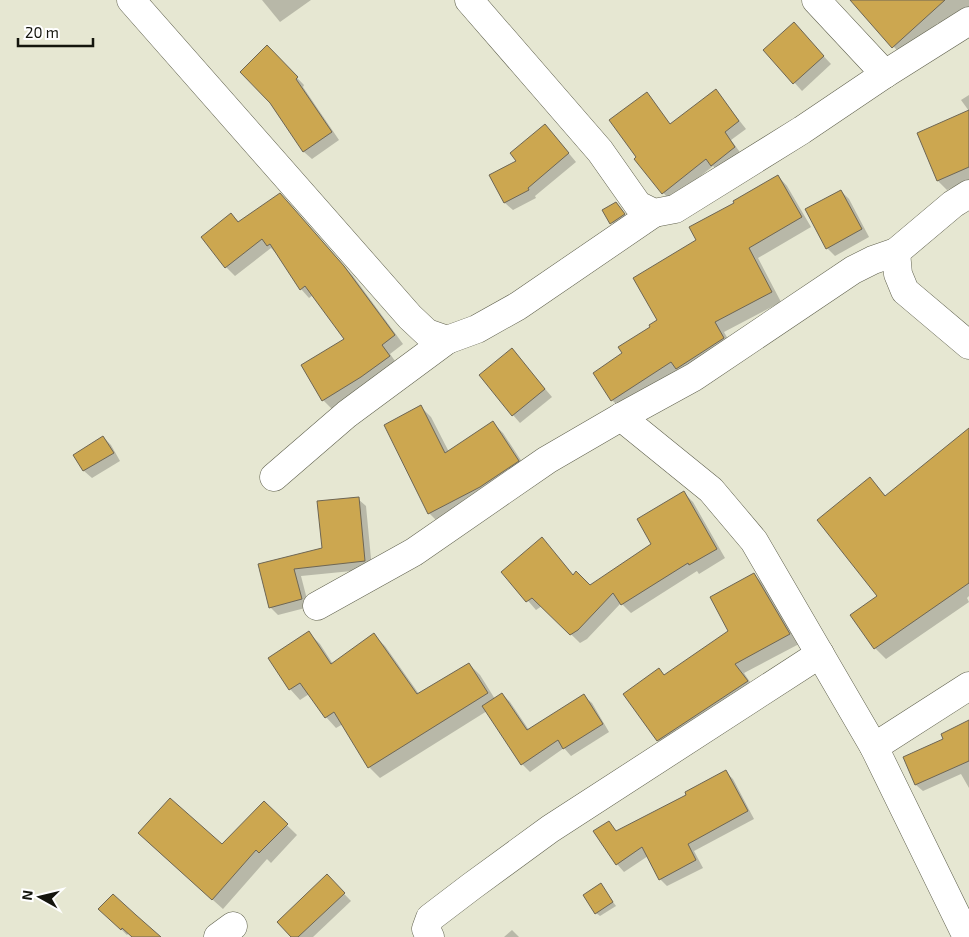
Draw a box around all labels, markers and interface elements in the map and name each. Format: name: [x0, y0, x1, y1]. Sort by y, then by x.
scale bar: [18, 15, 92, 47]
text: 20 m: [25, 23, 59, 41]
north arrow: [15, 872, 65, 922]
text: N: [18, 889, 36, 901]

